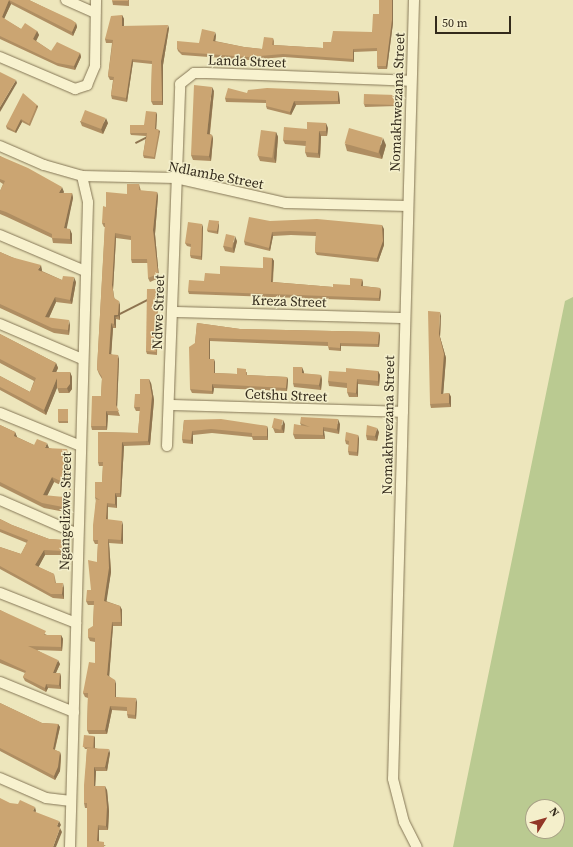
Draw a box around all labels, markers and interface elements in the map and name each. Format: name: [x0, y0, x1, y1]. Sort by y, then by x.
scale bar: [437, 8, 513, 34]
text: 50 m: [442, 15, 468, 31]
street label: Nomakhwezana Street: [386, 32, 408, 172]
street label: Landa Street: [208, 51, 286, 71]
street label: Ndlambe Street: [167, 158, 265, 192]
street label: Ndwe Street: [148, 274, 168, 350]
street label: Kreza Street: [251, 291, 327, 311]
street label: Nomakhwezana Street: [378, 355, 398, 495]
street label: Cetshu Street: [245, 385, 327, 405]
street label: Ngangelizwe Street: [56, 452, 74, 570]
north arrow: [525, 799, 565, 839]
text: N: [546, 804, 563, 820]

